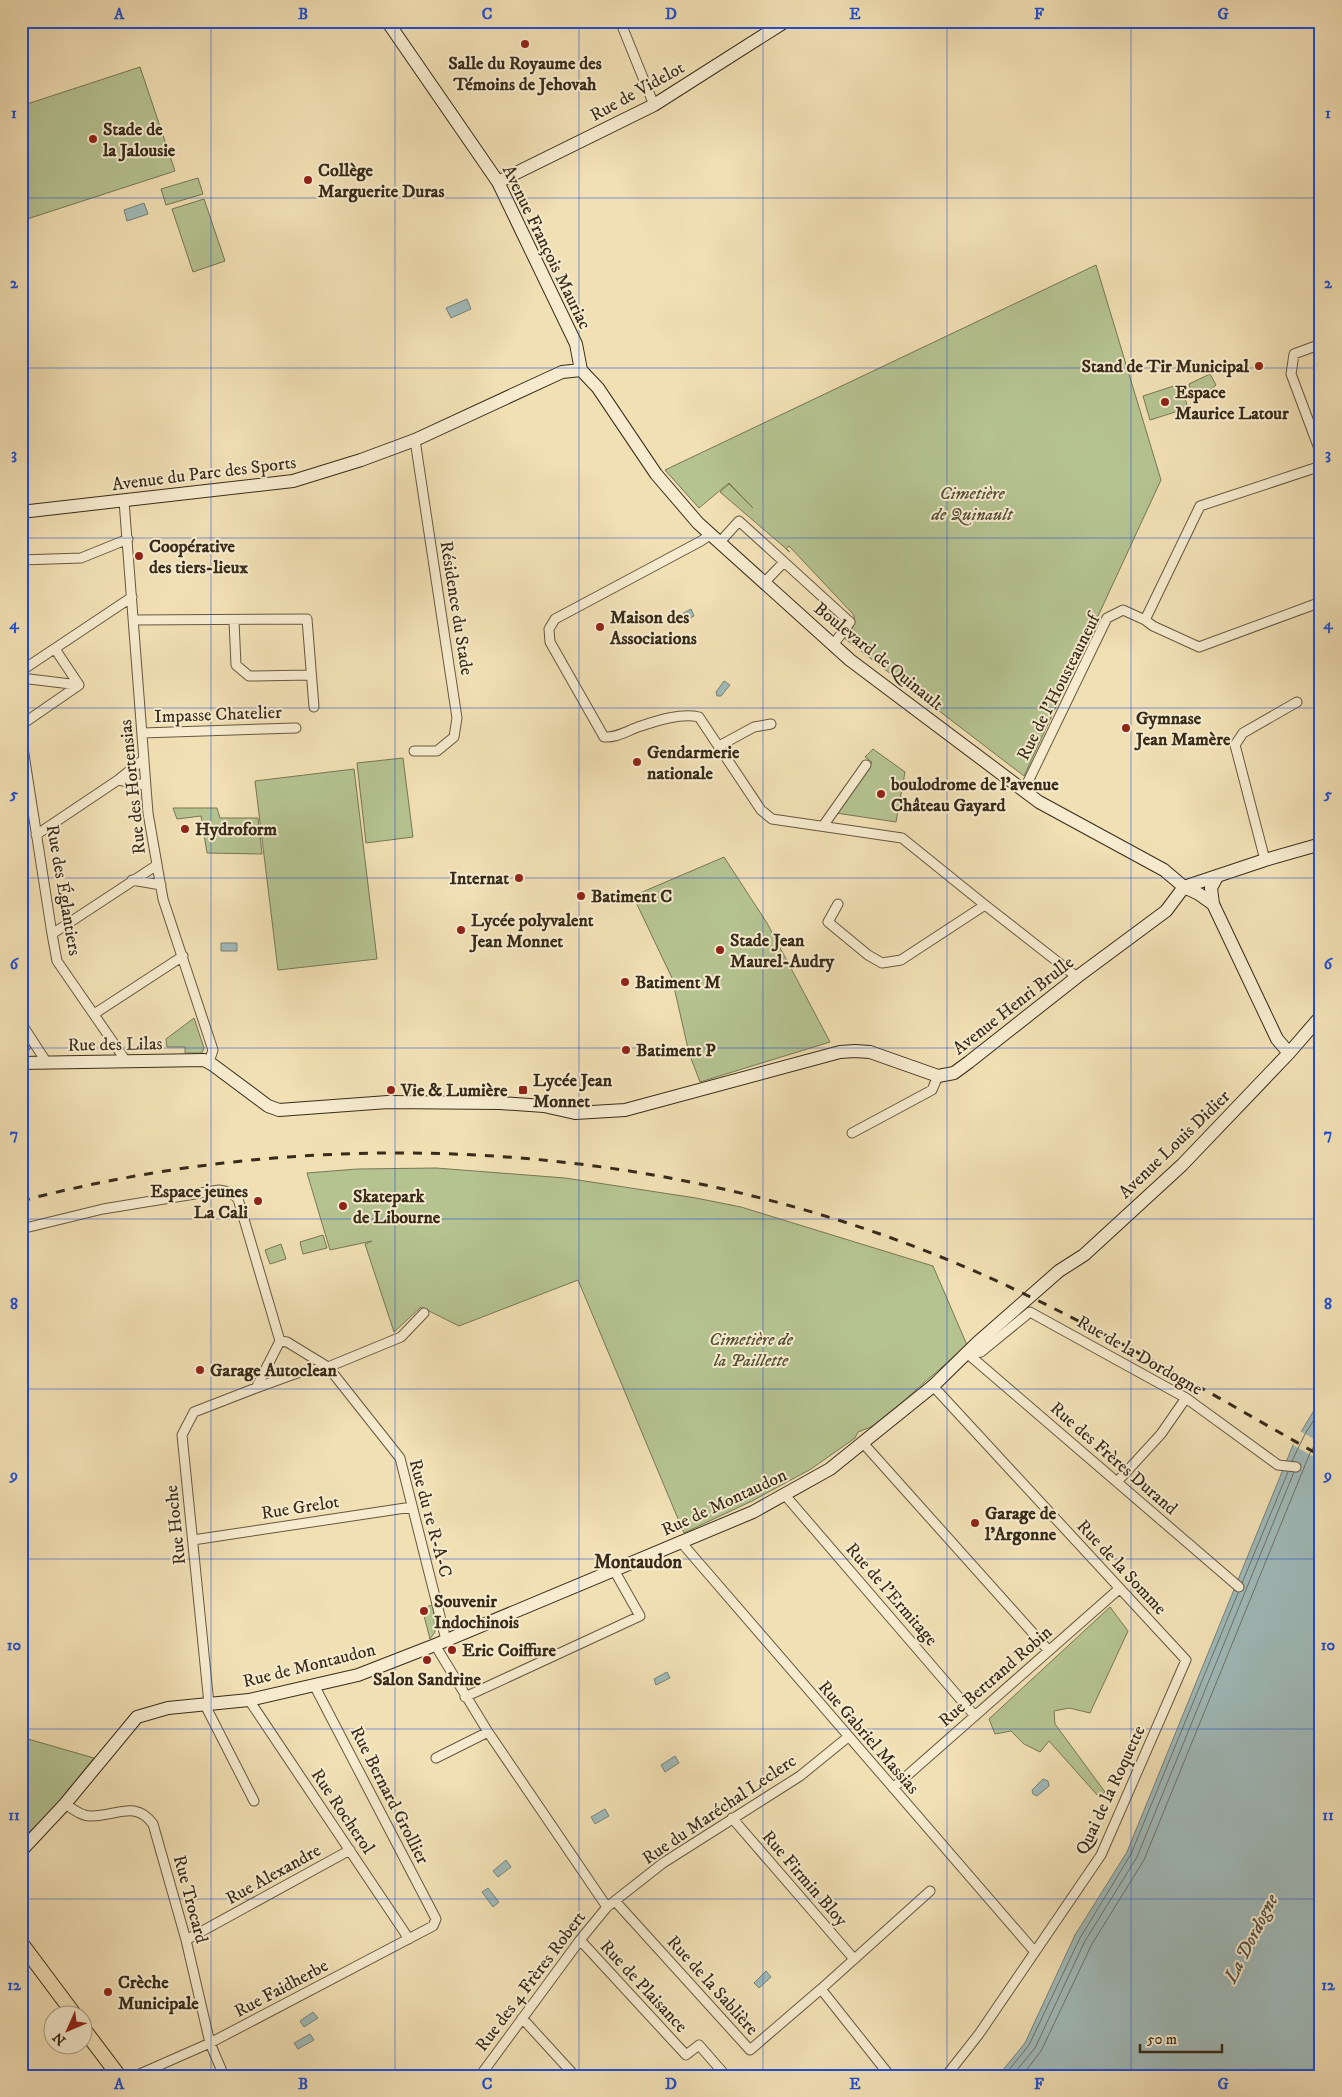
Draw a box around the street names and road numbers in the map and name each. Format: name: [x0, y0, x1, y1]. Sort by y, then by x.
street label: Rue de Videlot: [586, 57, 689, 127]
street label: Avenue François Mauriac: [497, 162, 596, 333]
street label: Avenue du Parc des Sports: [111, 452, 298, 496]
street label: Résidence du Stade: [435, 539, 477, 677]
street label: Boulevard de Quinault: [809, 598, 948, 716]
street label: Rue de l'Housteauneuf: [1012, 608, 1107, 764]
street label: Impasse Chatelier: [154, 702, 282, 728]
street label: Rue des Hortensias: [115, 718, 151, 855]
street label: Rue des Églantiers: [41, 823, 85, 957]
street label: Avenue Henri Brulle: [949, 952, 1079, 1060]
street label: Rue des Lilas: [67, 1033, 163, 1057]
street label: Avenue Louis Didier: [1114, 1086, 1235, 1204]
street label: Rue de la Dordogne: [1073, 1311, 1206, 1401]
street label: Rue des Frères Durand: [1045, 1398, 1181, 1520]
street label: Rue du 1e R-A-C: [404, 1457, 456, 1580]
street label: Rue de Montaudon: [658, 1464, 791, 1542]
street label: Rue Hoche: [161, 1484, 191, 1566]
street label: Rue Grelot: [260, 1491, 341, 1525]
street label: Rue de la Somme: [1072, 1516, 1171, 1620]
street label: Rue de l'Ermitage: [840, 1539, 942, 1651]
street label: Rue Bertrand Robin: [935, 1621, 1057, 1732]
street label: Rue de Montaudon: [241, 1639, 378, 1693]
street label: Rue Gabriel Massias: [813, 1676, 923, 1799]
street label: Quai de la Roquette: [1071, 1722, 1150, 1859]
street label: Rue Bernard Grollier: [345, 1723, 433, 1868]
street label: Rue du Maréchal Leclerc: [638, 1750, 801, 1870]
street label: Rue Rocherol: [306, 1765, 379, 1859]
street label: Rue Firmin Bloy: [757, 1826, 852, 1931]
street label: Rue Alexandre: [222, 1840, 325, 1910]
street label: Rue Trocard: [168, 1853, 212, 1946]
street label: Rue des 4 Frères Robert: [471, 1907, 591, 2056]
street label: Rue de la Sablière: [662, 1931, 763, 2040]
street label: Rue de Plaisance: [595, 1936, 692, 2038]
street label: Rue Faidherbe: [231, 1955, 332, 2023]

